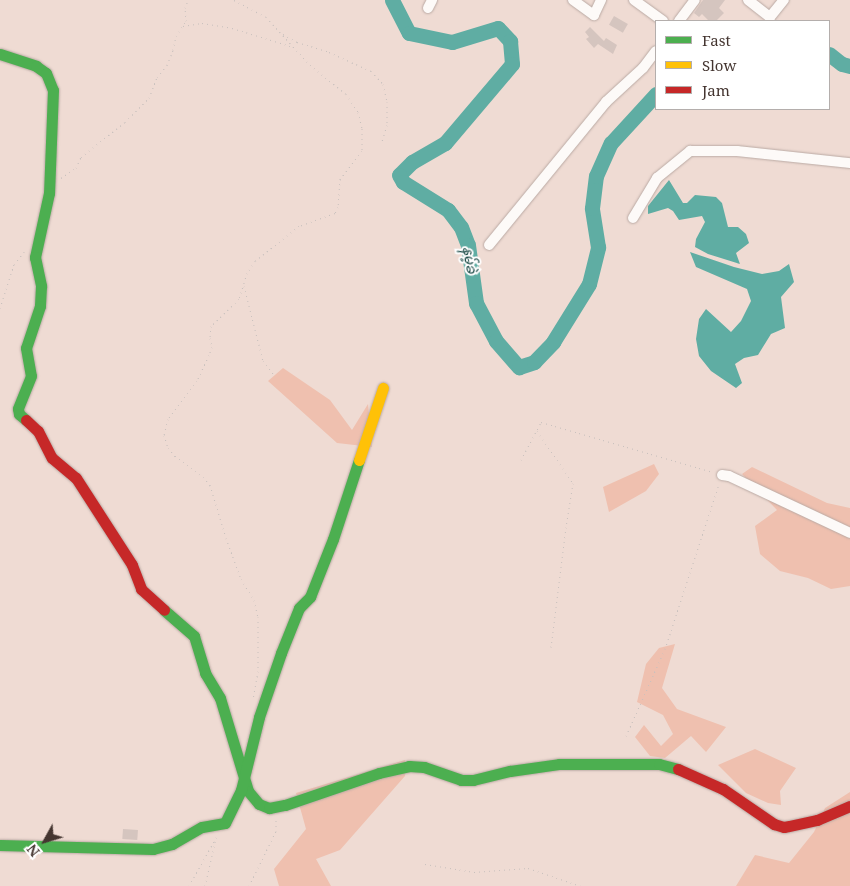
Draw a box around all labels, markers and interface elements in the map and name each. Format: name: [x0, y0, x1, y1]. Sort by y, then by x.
legend: [655, 20, 830, 110]
text: Fast: [702, 30, 731, 50]
text: Slow: [702, 55, 736, 75]
text: Jam: [702, 80, 730, 100]
water label: နမ့်ခဲ: [459, 245, 481, 275]
north arrow: [20, 816, 70, 866]
text: N: [22, 840, 44, 861]

